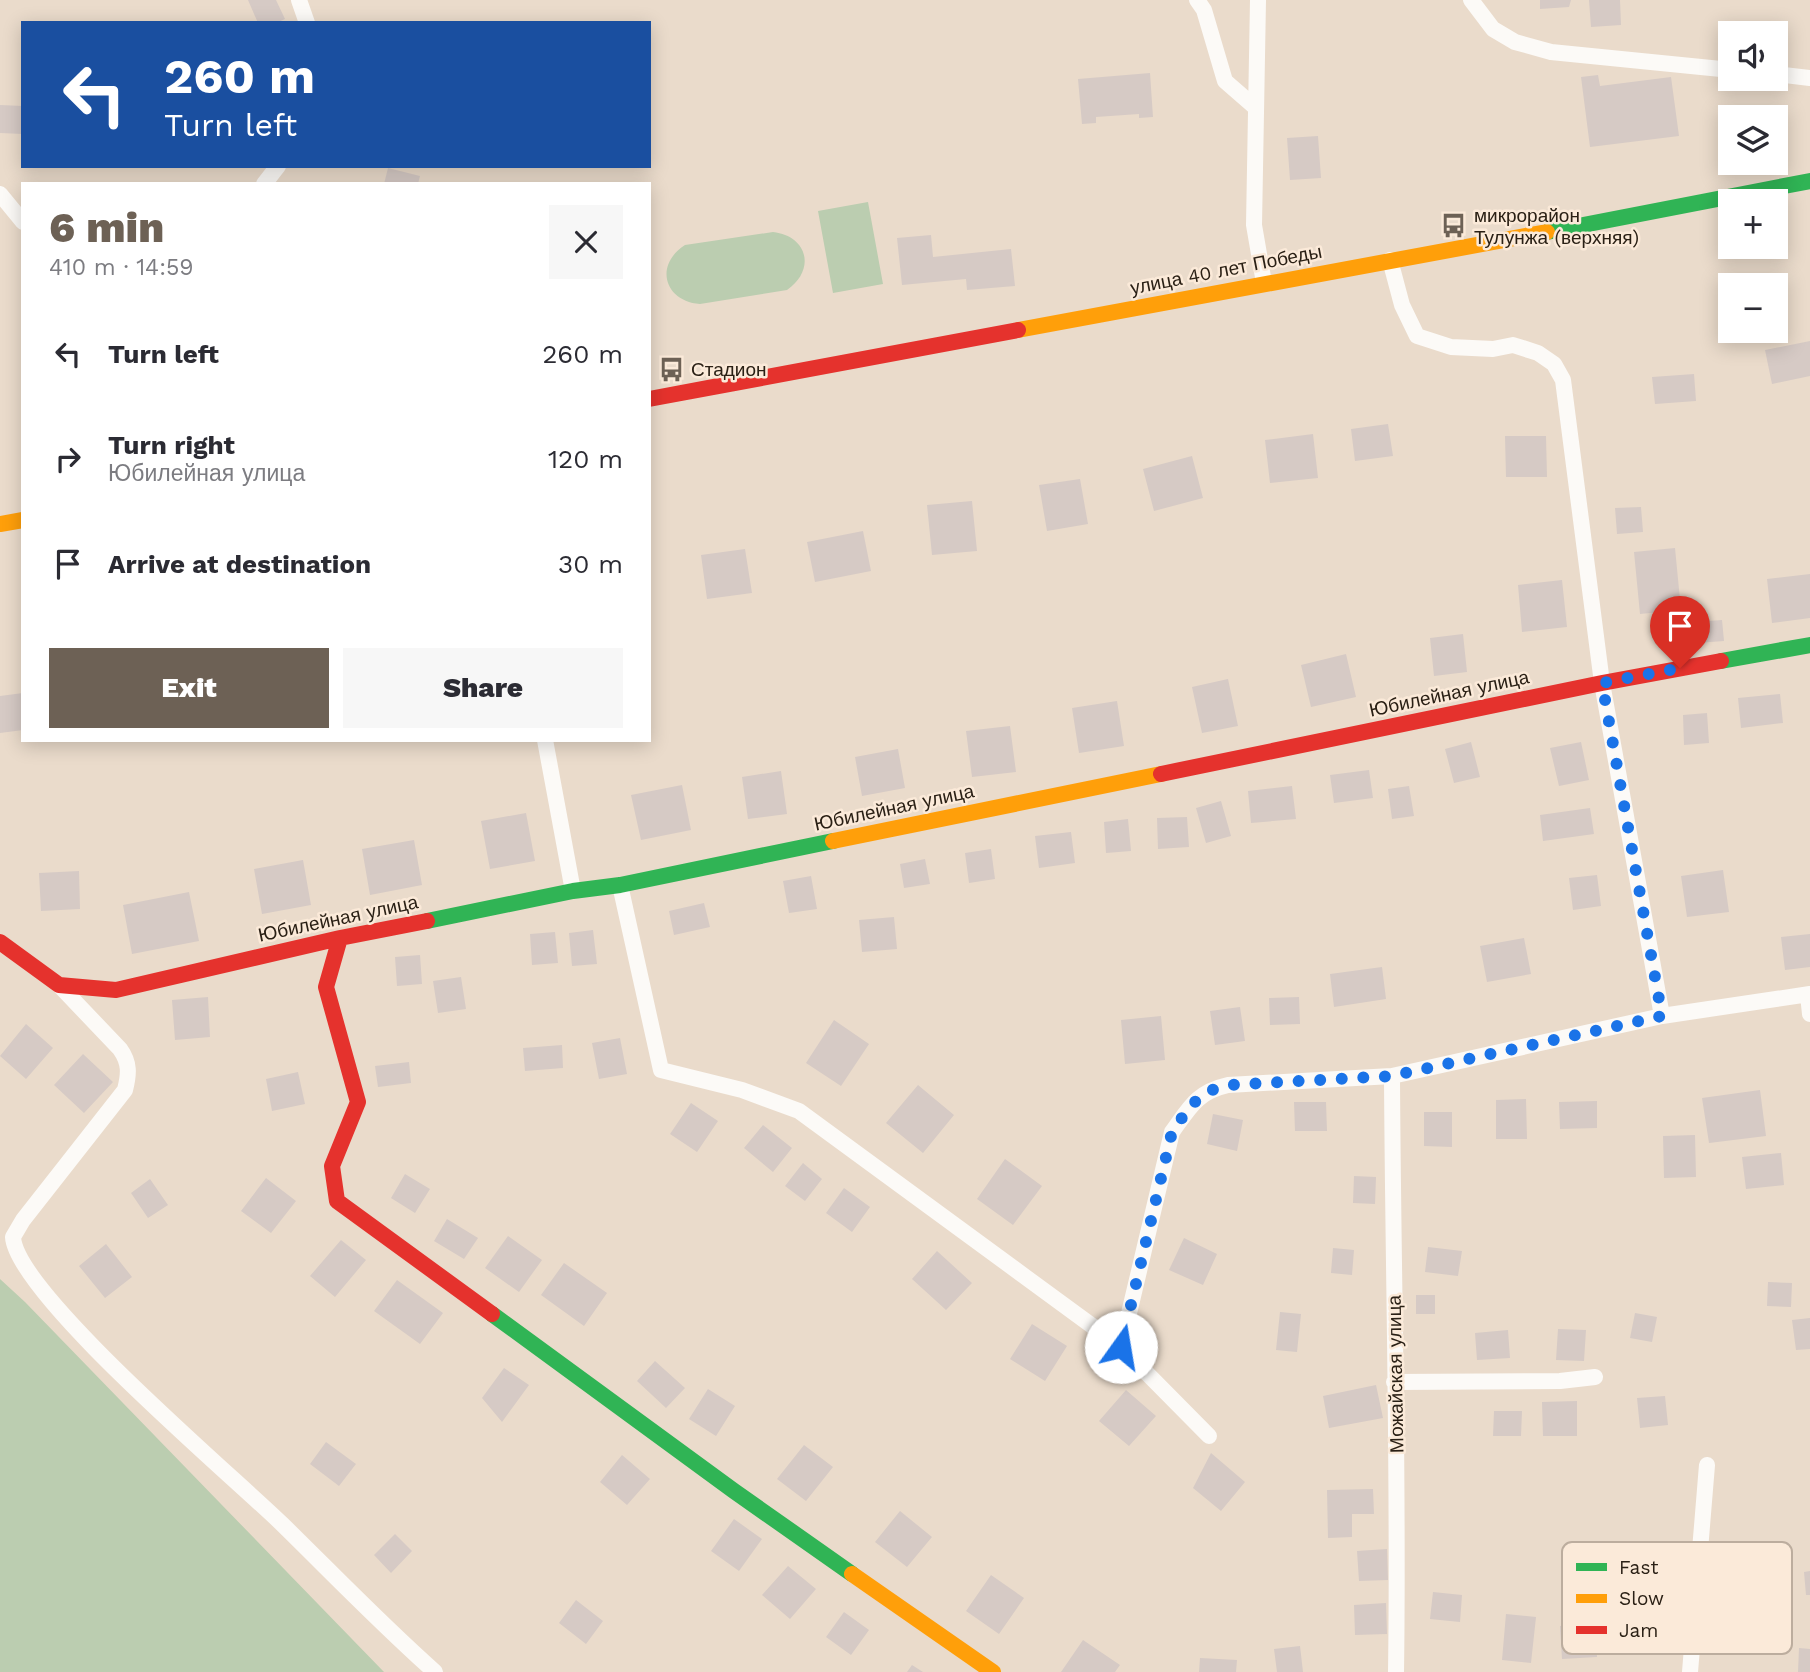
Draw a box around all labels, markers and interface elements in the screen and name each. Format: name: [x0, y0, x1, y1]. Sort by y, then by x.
map controls: [1718, 21, 1788, 343]
button: sound: [1718, 21, 1788, 91]
text: 260 m: [164, 47, 315, 105]
icon: left: [49, 49, 140, 140]
button: layers: [1718, 105, 1788, 175]
text: Turn left: [164, 106, 297, 144]
button: +: [1718, 189, 1788, 259]
text: 6 min: [49, 203, 164, 252]
place label: микрорайон Тулунжа (верхняя): [1474, 204, 1639, 249]
button: close: [549, 205, 623, 279]
bus stop icon: микрорайон Тулунжа (верхняя): [1440, 212, 1468, 240]
street label: улица 40 лет Победы: [1128, 240, 1324, 299]
text: 410 m · 14:59: [49, 254, 194, 281]
button: −: [1718, 273, 1788, 343]
icon: left: [49, 335, 87, 373]
text: Turn left: [108, 339, 219, 369]
text: 260 m: [542, 339, 623, 369]
bus stop icon: Стадион: [657, 355, 685, 383]
place label: Стадион: [691, 358, 767, 381]
text: Turn right: [108, 430, 235, 460]
icon: right: [49, 440, 87, 478]
text: 120 m: [548, 444, 623, 474]
text: Юбилейная улица: [108, 460, 305, 487]
icon: arrive: [49, 545, 87, 583]
text: Arrive at destination: [108, 549, 371, 579]
text: 30 m: [558, 549, 623, 579]
pin: [1650, 596, 1710, 668]
icon: arrive: [1661, 607, 1699, 645]
button: Exit: [49, 648, 329, 728]
button: Share: [343, 648, 623, 728]
street label: Юбилейная улица: [1367, 665, 1532, 722]
street label: Юбилейная улица: [812, 779, 977, 836]
street label: Юбилейная улица: [256, 890, 421, 947]
street label: Можайская улица: [1383, 1294, 1408, 1453]
position arrow: [1084, 1310, 1158, 1384]
legend: [1562, 1542, 1792, 1654]
text: Fast: [1619, 1556, 1658, 1579]
text: Slow: [1619, 1587, 1664, 1610]
text: Jam: [1619, 1619, 1658, 1642]

